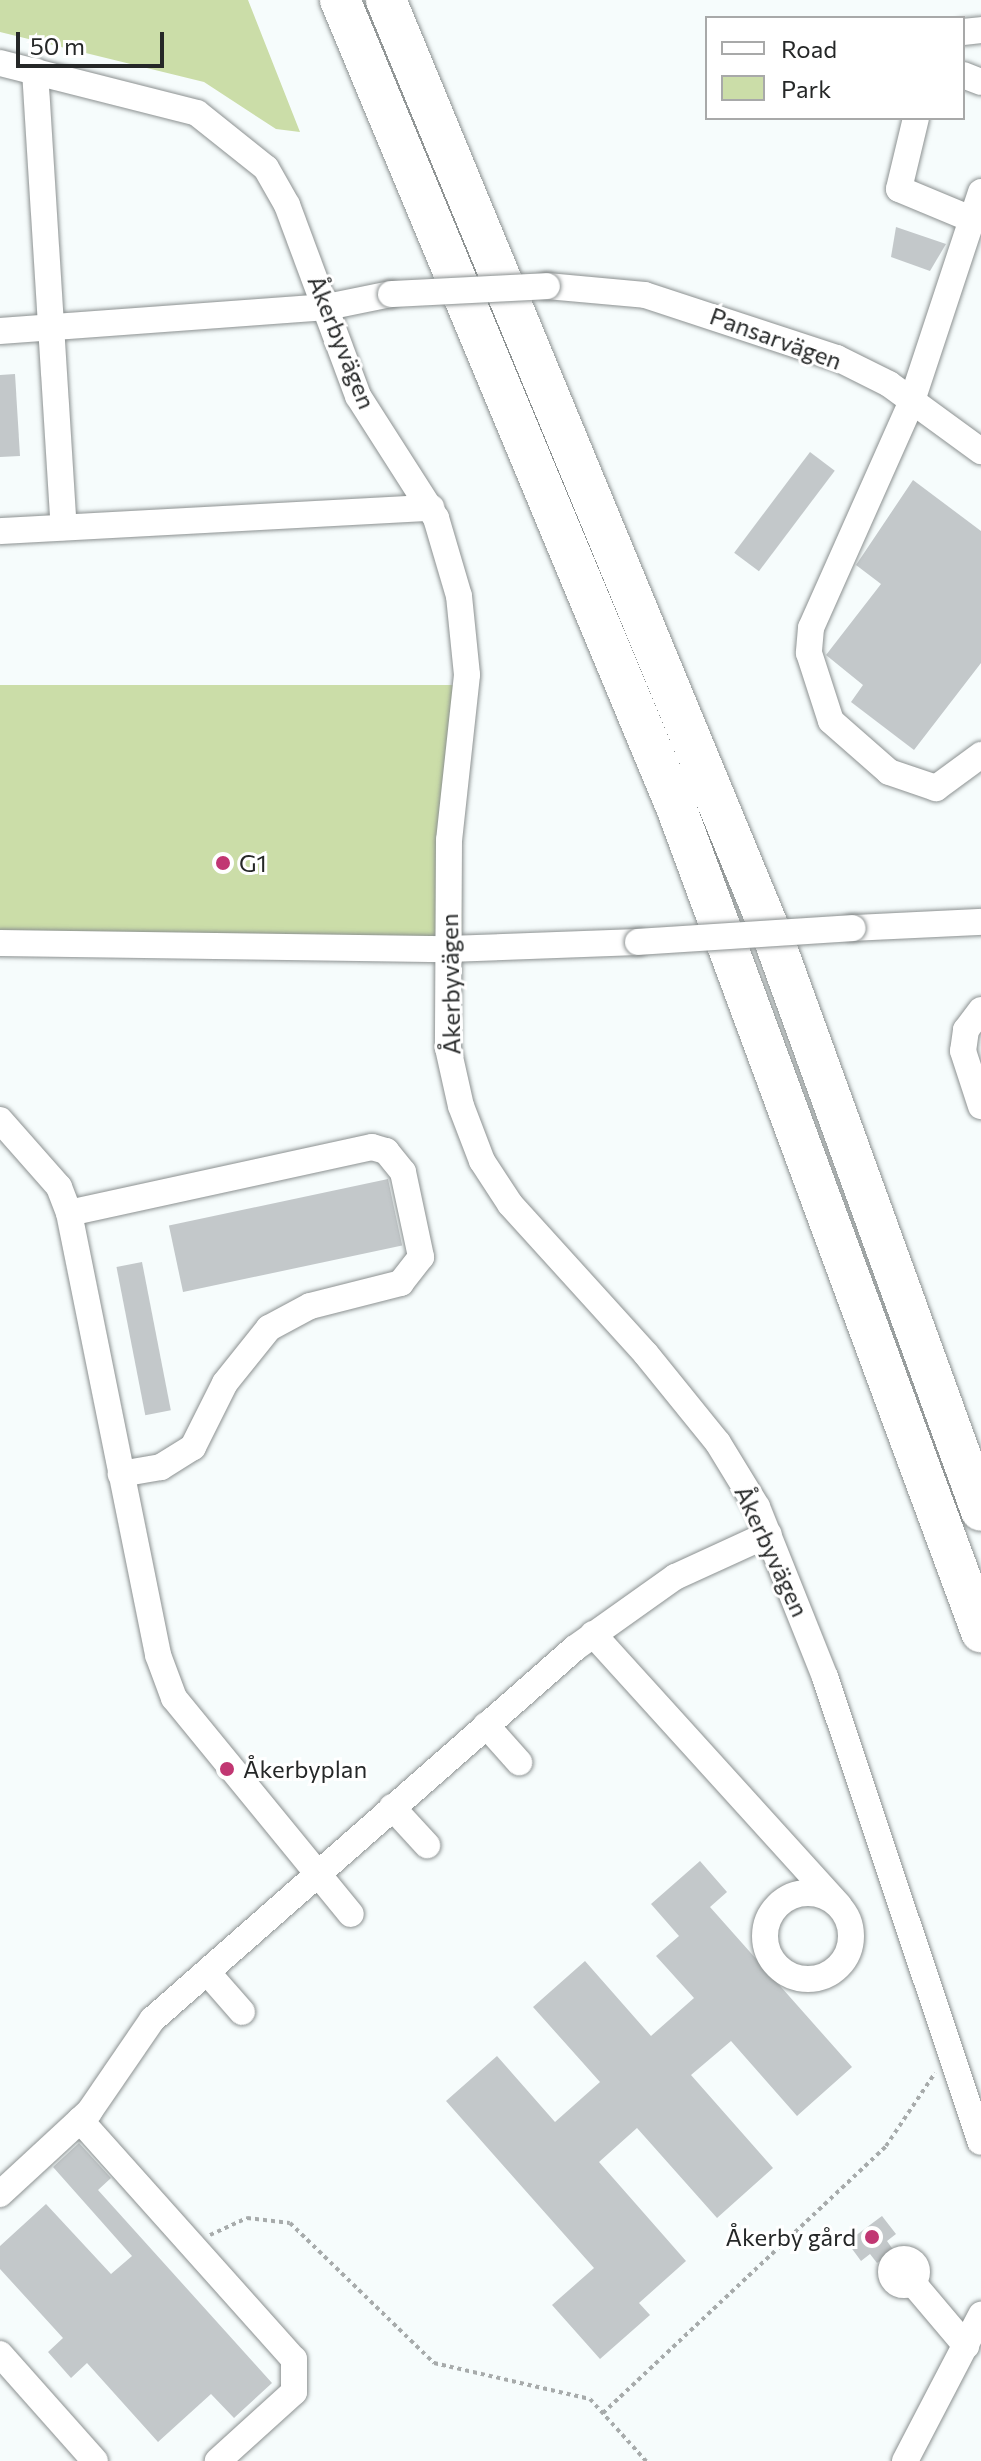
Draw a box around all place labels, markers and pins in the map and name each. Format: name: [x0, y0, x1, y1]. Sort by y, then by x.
place label: G1: [239, 849, 267, 877]
marker: G1: [214, 854, 232, 872]
place label: Åkerbyplan: [243, 1755, 367, 1783]
marker: Åkerbyplan: [218, 1760, 236, 1778]
place label: Åkerby gård: [726, 2223, 856, 2251]
marker: Åkerby gård: [863, 2228, 881, 2246]

